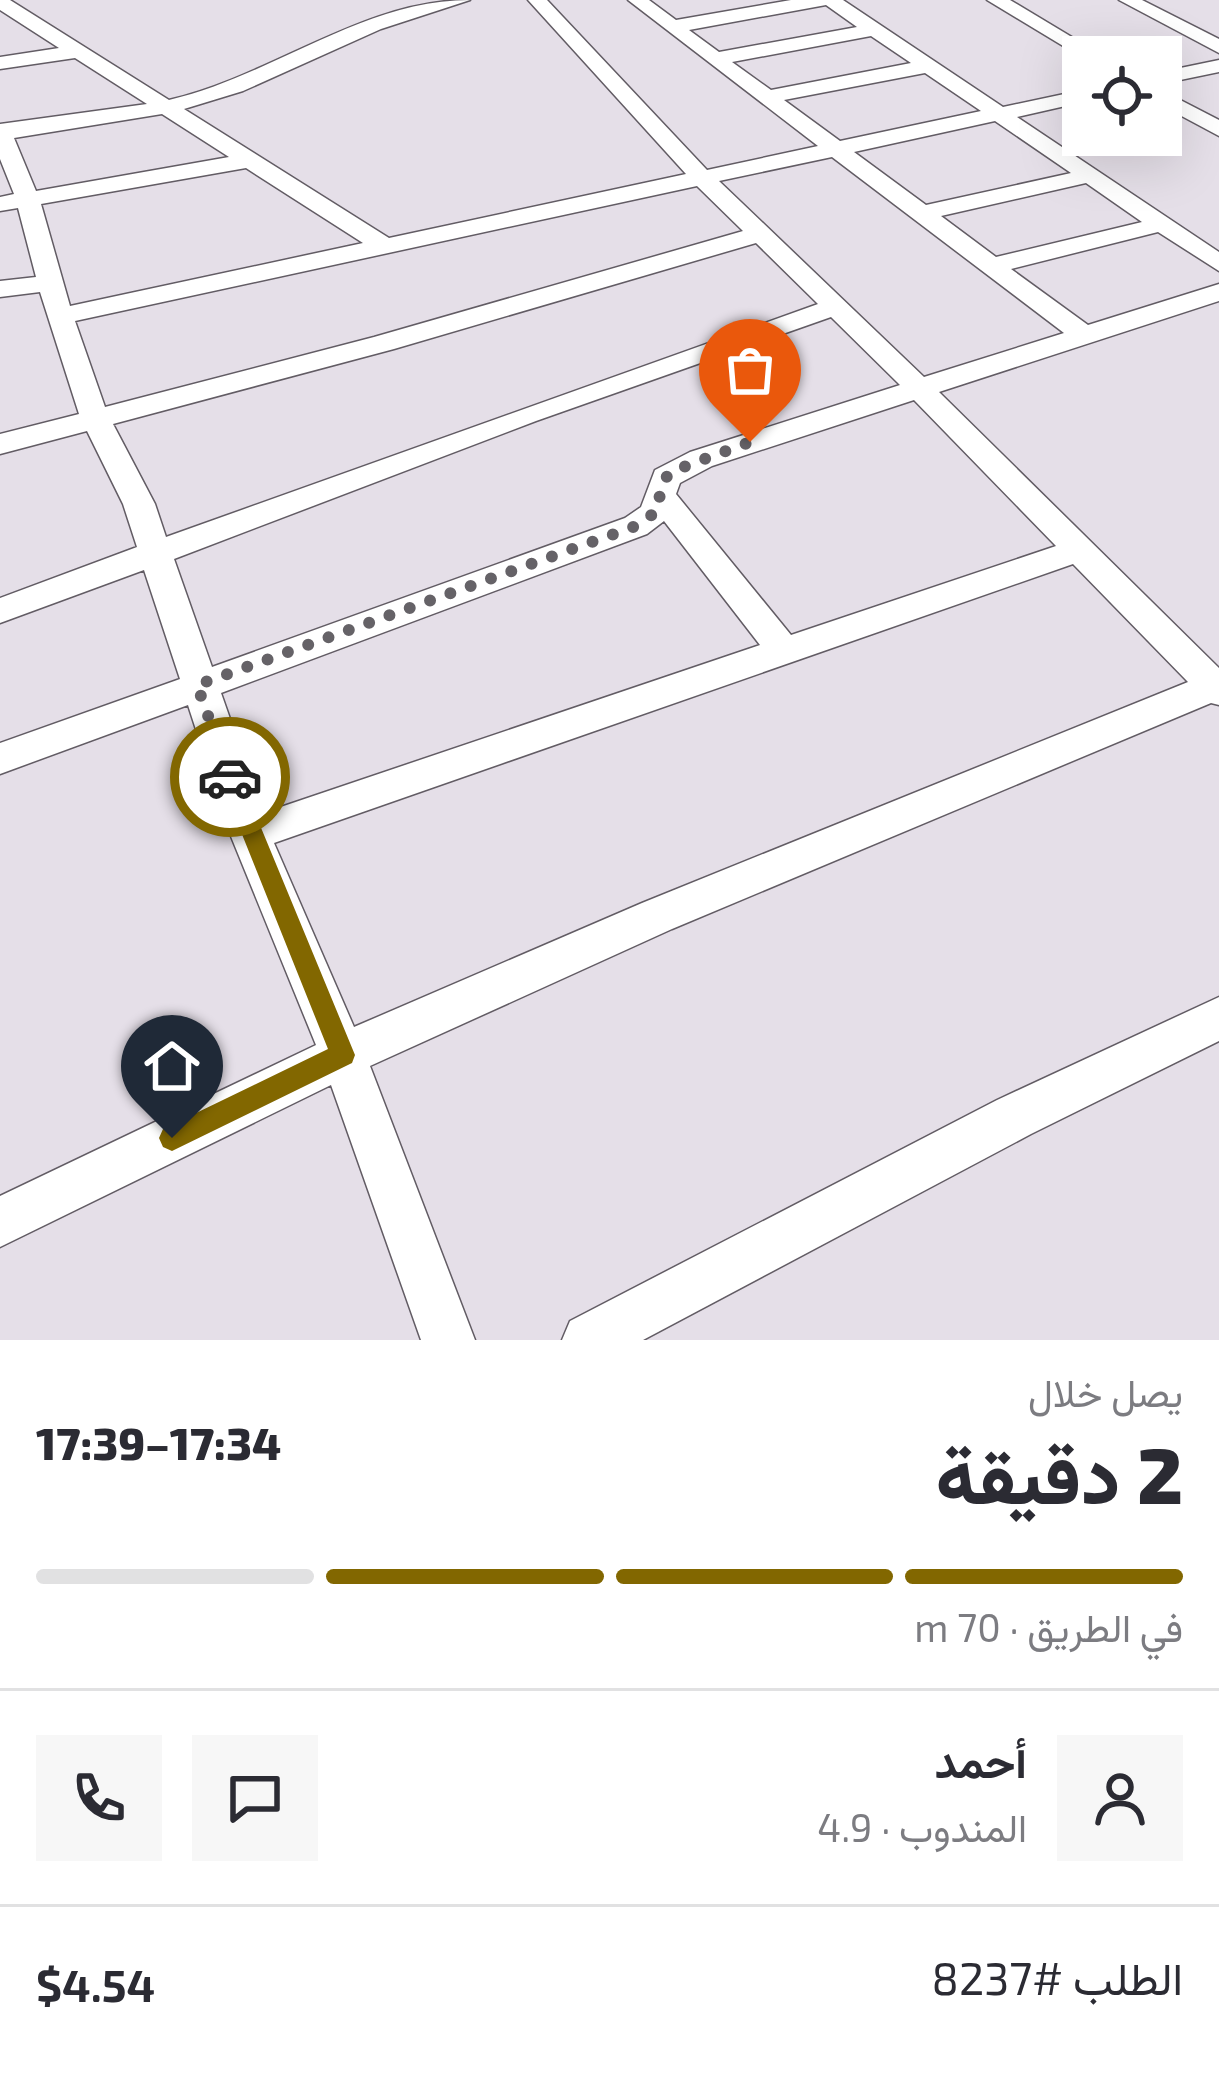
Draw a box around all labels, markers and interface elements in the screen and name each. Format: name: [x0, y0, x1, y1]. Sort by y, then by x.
map controls: [1062, 36, 1182, 156]
button: locate: [1062, 36, 1182, 156]
pin: [699, 319, 801, 442]
icon: bag: [717, 337, 783, 403]
courier: [170, 717, 290, 837]
icon: car: [197, 744, 263, 810]
pin: [121, 1015, 223, 1138]
icon: home: [139, 1033, 205, 1099]
text: يصل خلال: [1028, 1368, 1183, 1415]
text: 17:34–17:39: [36, 1415, 281, 1469]
text: 2 دقيقة: [936, 1426, 1183, 1520]
text: في الطريق · 70 m: [914, 1603, 1183, 1650]
text: أحمد: [935, 1733, 1027, 1787]
button: phone: [36, 1735, 162, 1861]
button: chat: [192, 1735, 318, 1861]
button: person: [1057, 1735, 1183, 1861]
text: المندوب · 4.9: [817, 1803, 1027, 1850]
text: الطلب #8237: [932, 1950, 1183, 2004]
text: $4.54: [36, 1957, 155, 2011]

